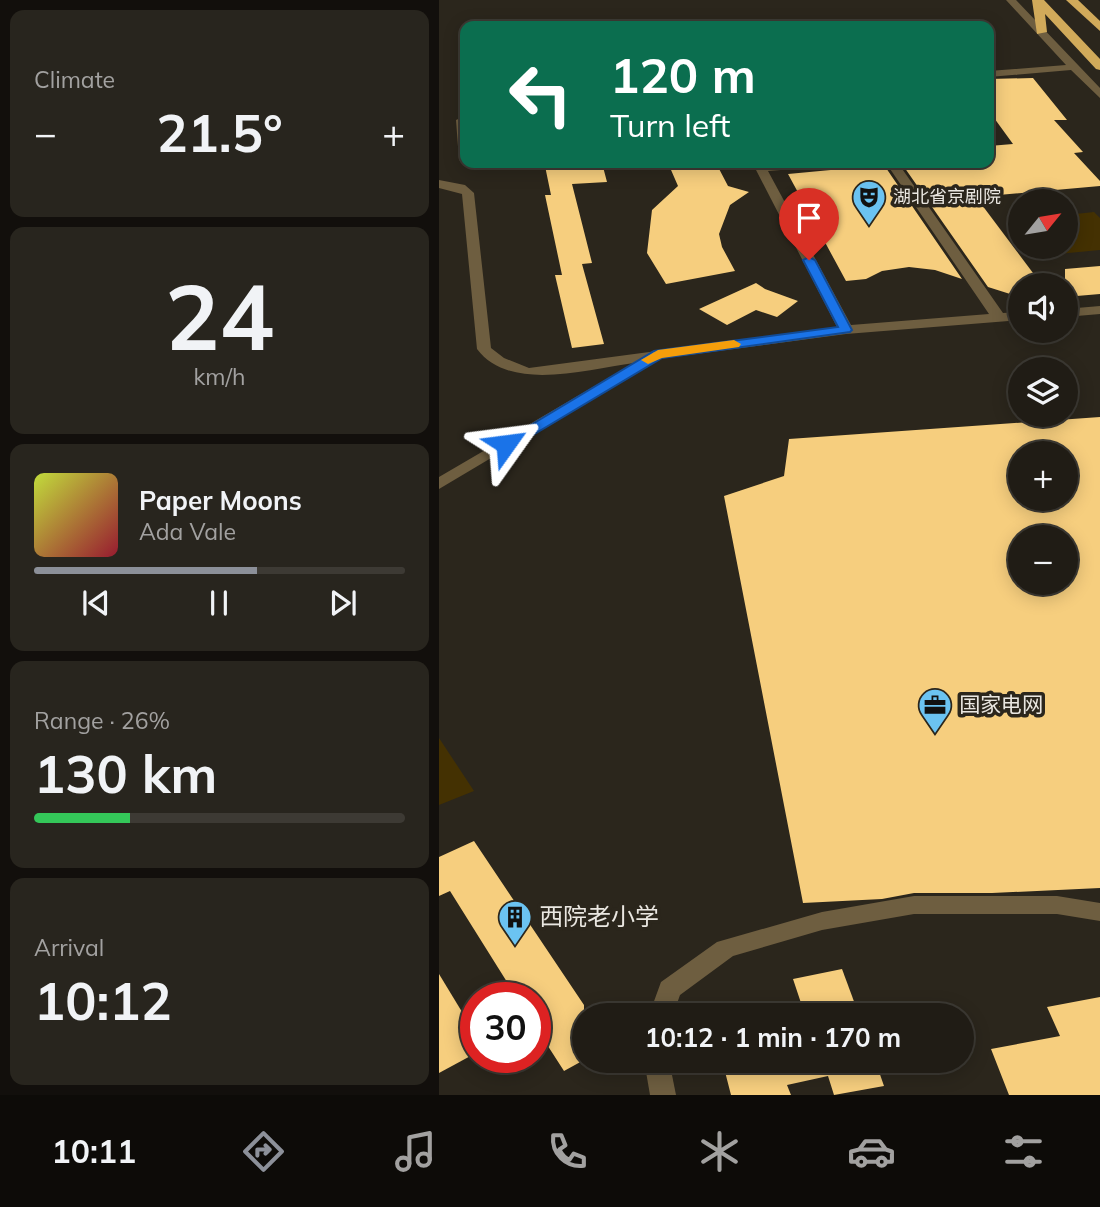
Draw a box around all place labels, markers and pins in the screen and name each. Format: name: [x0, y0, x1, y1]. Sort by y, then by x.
theatre icon: 湖北省京剧院: [850, 178, 888, 227]
place label: 湖北省京剧院: [893, 185, 1001, 208]
pin: [779, 188, 839, 260]
office icon: 国家电网: [916, 686, 954, 735]
place label: 国家电网: [959, 691, 1043, 717]
building icon: 西院老小学: [496, 898, 534, 947]
place label: 西院老小学: [539, 901, 659, 931]

